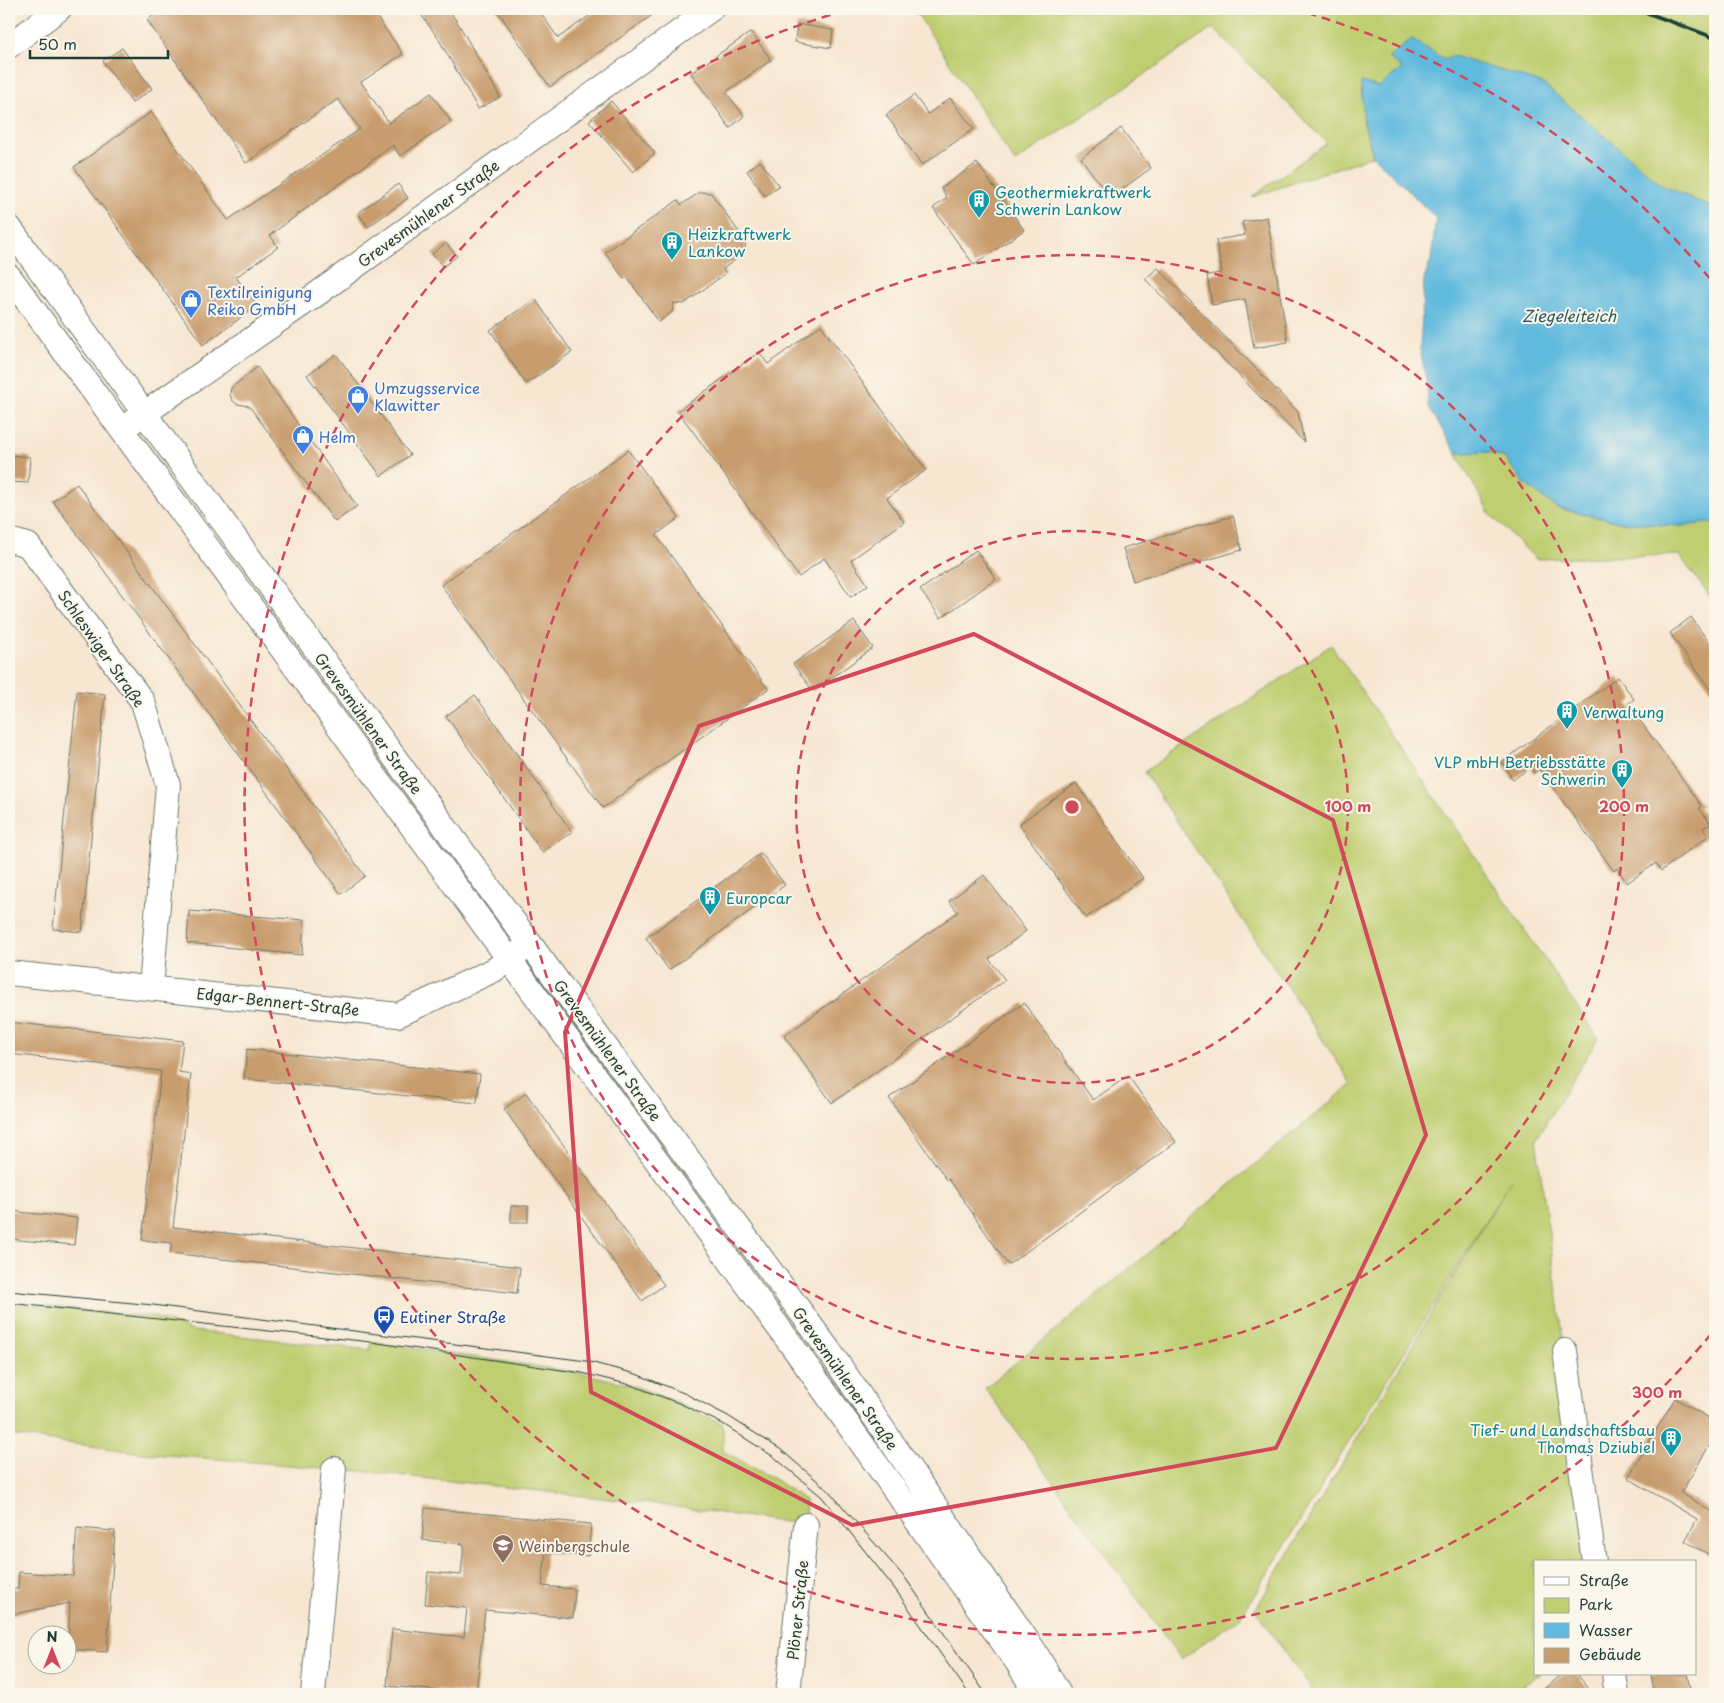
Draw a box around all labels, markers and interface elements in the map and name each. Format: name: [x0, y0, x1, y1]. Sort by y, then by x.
scale bar: [30, 28, 168, 60]
text: 50 m: [38, 32, 77, 55]
street label: Grevesmühlener Straße: [352, 154, 504, 272]
place label: Geothermiekraftwerk Schwerin Lankow: [995, 180, 1151, 220]
building icon: Geothermiekraftwerk Schwerin Lankow: [967, 188, 991, 219]
place label: Heizkraftwerk Lankow: [688, 222, 791, 262]
building icon: Heizkraftwerk Lankow: [660, 230, 684, 261]
place label: Textilreinigung Reiko GmbH: [207, 280, 312, 320]
shop icon: Textilreinigung Reiko GmbH: [179, 288, 203, 319]
water label: Ziegeleiteich: [1522, 303, 1617, 327]
place label: Umzugsservice Klawitter: [374, 376, 480, 416]
shop icon: Umzugsservice Klawitter: [346, 384, 370, 415]
shop icon: Helm: [291, 424, 315, 455]
place label: Helm: [319, 425, 356, 448]
street label: Schleswiger Straße: [53, 585, 151, 711]
street label: Grevesmühlener Straße: [310, 647, 428, 799]
building icon: Verwaltung: [1555, 699, 1579, 730]
place label: Verwaltung: [1583, 700, 1664, 723]
place label: VLP mbH Betriebsstätte Schwerin: [1434, 750, 1606, 790]
building icon: VLP mbH Betriebsstätte Schwerin: [1610, 758, 1634, 789]
text: 100 m: [1325, 794, 1371, 817]
text: 200 m: [1599, 794, 1649, 817]
centre of rings: [1063, 798, 1081, 816]
building icon: Europcar: [698, 885, 722, 916]
place label: Europcar: [726, 886, 792, 909]
street label: Grevesmühlener Straße: [549, 974, 667, 1126]
street label: Edgar-Bennert-Straße: [195, 981, 361, 1021]
street label: Grevesmühlener Straße: [788, 1302, 904, 1454]
bus stop icon: Eutiner Straße: [372, 1304, 396, 1335]
place label: Eutiner Straße: [400, 1305, 506, 1328]
text: 300 m: [1632, 1380, 1682, 1403]
place label: Tief- und Landschaftsbau Thomas Dziubiel: [1470, 1418, 1655, 1458]
building icon: Tief- und Landschaftsbau Thomas Dziubiel: [1659, 1426, 1683, 1457]
school or university icon: Weinbergschule: [491, 1533, 515, 1564]
place label: Weinbergschule: [519, 1534, 630, 1557]
street label: Plöner Straße: [780, 1559, 814, 1661]
legend: [1534, 1560, 1696, 1676]
text: Straße: [1579, 1568, 1629, 1591]
text: Park: [1579, 1592, 1613, 1615]
text: Wasser: [1579, 1618, 1632, 1641]
north arrow: [28, 1626, 78, 1676]
text: N: [46, 1626, 58, 1647]
text: Gebäude: [1579, 1642, 1641, 1665]

